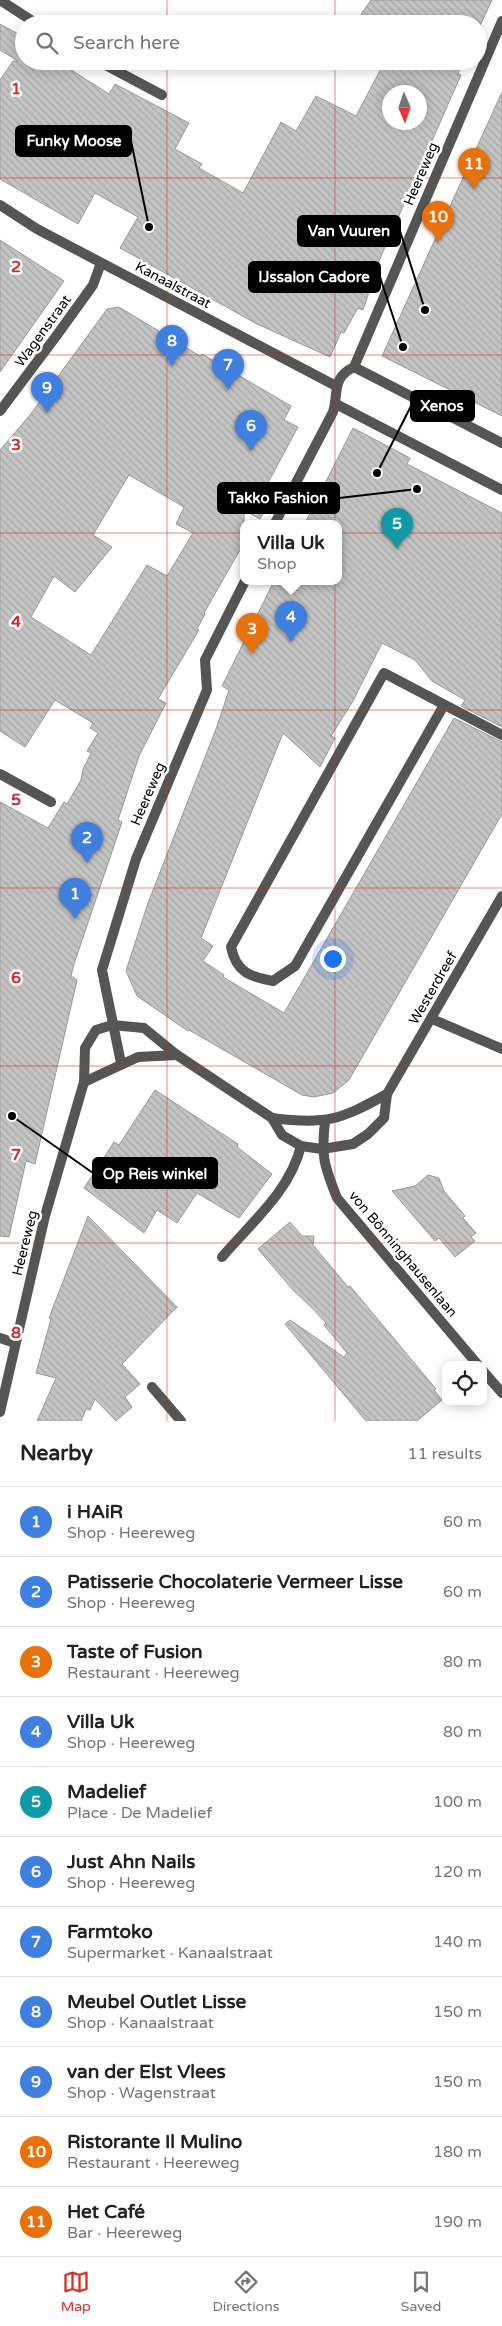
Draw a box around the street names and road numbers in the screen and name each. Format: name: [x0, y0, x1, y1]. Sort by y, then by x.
street label: Heereweg: [400, 140, 442, 208]
street label: Kanaalstraat: [132, 258, 214, 312]
street label: Wagenstraat: [11, 291, 75, 370]
street label: Heereweg: [127, 760, 169, 828]
street label: Westerdreef: [405, 948, 461, 1028]
street label: von Bönninghausenlaan: [345, 1187, 461, 1321]
street label: Heereweg: [9, 1208, 41, 1278]

